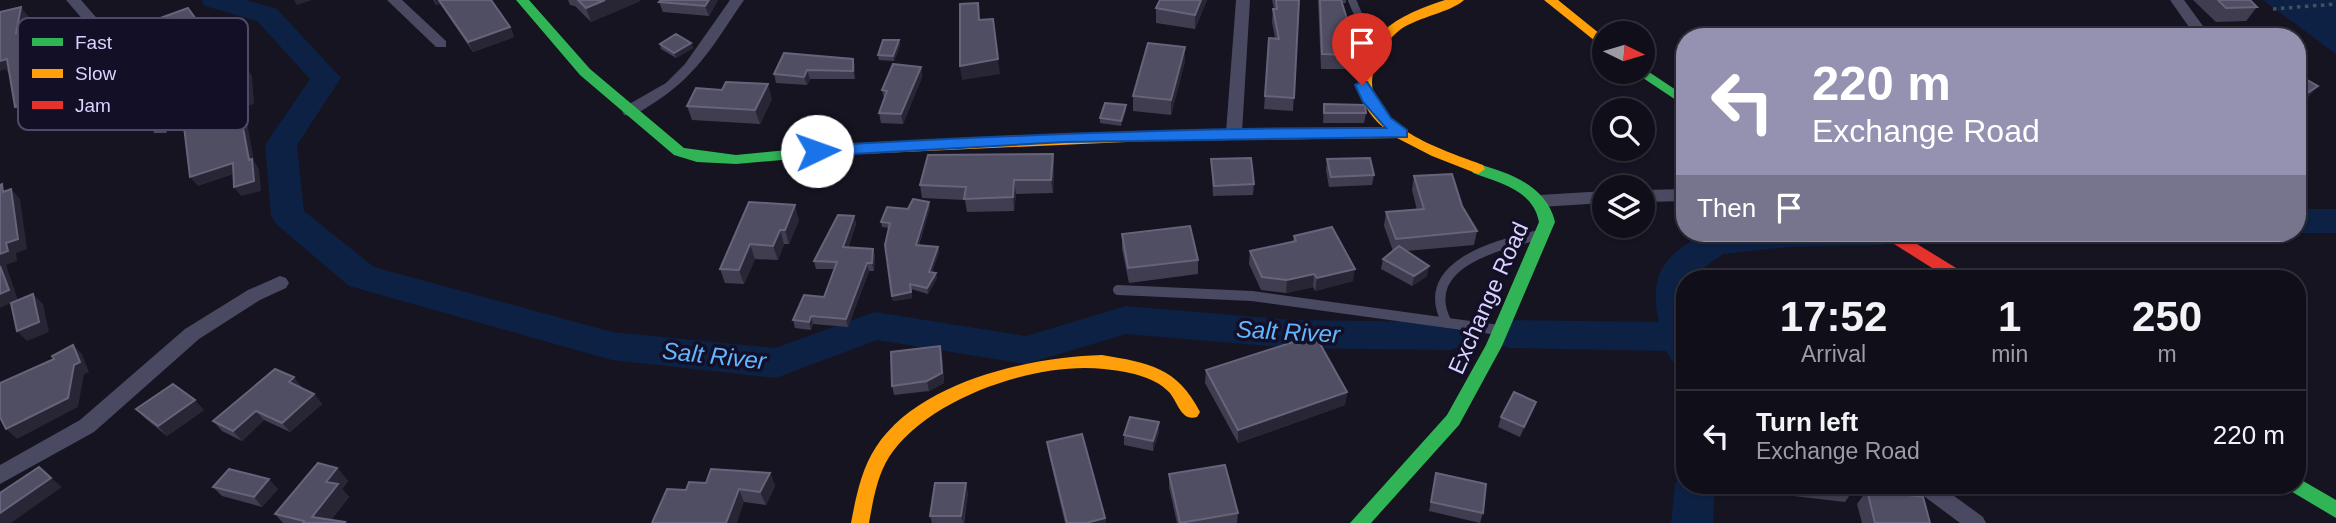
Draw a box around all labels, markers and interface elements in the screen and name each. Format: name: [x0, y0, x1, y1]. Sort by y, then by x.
pin: [1332, 13, 1392, 85]
legend: [18, 18, 248, 130]
north arrow: [1592, 21, 1656, 84]
map controls: [1592, 21, 1655, 238]
icon: arrive: [1343, 24, 1381, 62]
text: Fast: [75, 32, 113, 53]
icon: left: [1697, 56, 1788, 147]
text: 220 m: [1812, 56, 1951, 110]
text: Slow: [75, 63, 116, 84]
text: Jam: [75, 95, 111, 116]
button: search: [1592, 98, 1655, 161]
text: Exchange Road: [1812, 113, 2040, 149]
position arrow: [780, 114, 854, 188]
button: layers: [1592, 175, 1655, 238]
icon: arrive: [1770, 189, 1808, 227]
text: Then: [1697, 193, 1756, 223]
street label: Exchange Road: [1443, 218, 1533, 378]
text: 17:52: [1780, 293, 1887, 340]
text: 1: [1998, 293, 2021, 340]
text: 250: [2132, 293, 2202, 340]
water label: Salt River: [1235, 315, 1342, 348]
water label: Salt River: [661, 337, 768, 374]
text: Arrival: [1801, 341, 1866, 367]
text: min: [1991, 341, 2028, 367]
text: m: [2158, 341, 2177, 367]
text: Turn left: [1756, 407, 1858, 437]
icon: left: [1697, 417, 1735, 455]
text: 220 m: [2213, 420, 2285, 450]
text: Exchange Road: [1756, 438, 1920, 464]

